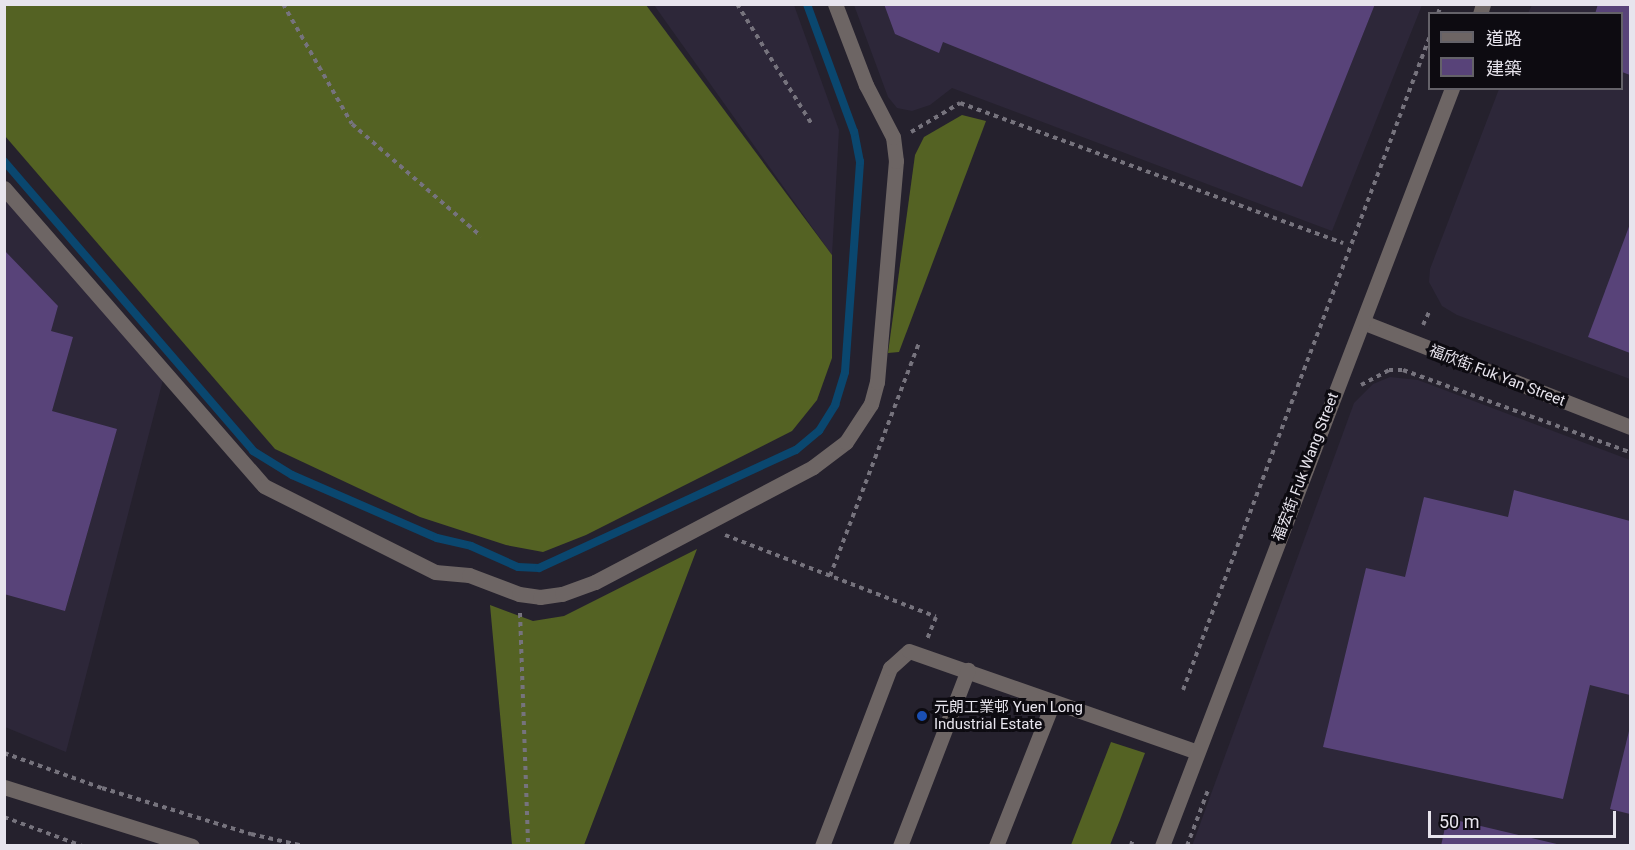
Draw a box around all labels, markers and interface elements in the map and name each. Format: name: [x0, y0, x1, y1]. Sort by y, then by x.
legend: [1428, 12, 1623, 90]
text: 道路: [1486, 28, 1522, 49]
text: 建築: [1486, 58, 1522, 79]
street label: 福欣街 Fuk Yan Street: [1426, 342, 1568, 410]
street label: 福宏街 Fuk Wang Street: [1269, 390, 1343, 544]
place label: 元朗工業邨 Yuen Long Industrial Estate: [934, 698, 1083, 733]
marker: 元朗工業邨 Yuen Long Industrial Estate: [915, 709, 929, 723]
scale bar: [1431, 799, 1618, 837]
text: 50 m: [1439, 811, 1479, 832]

